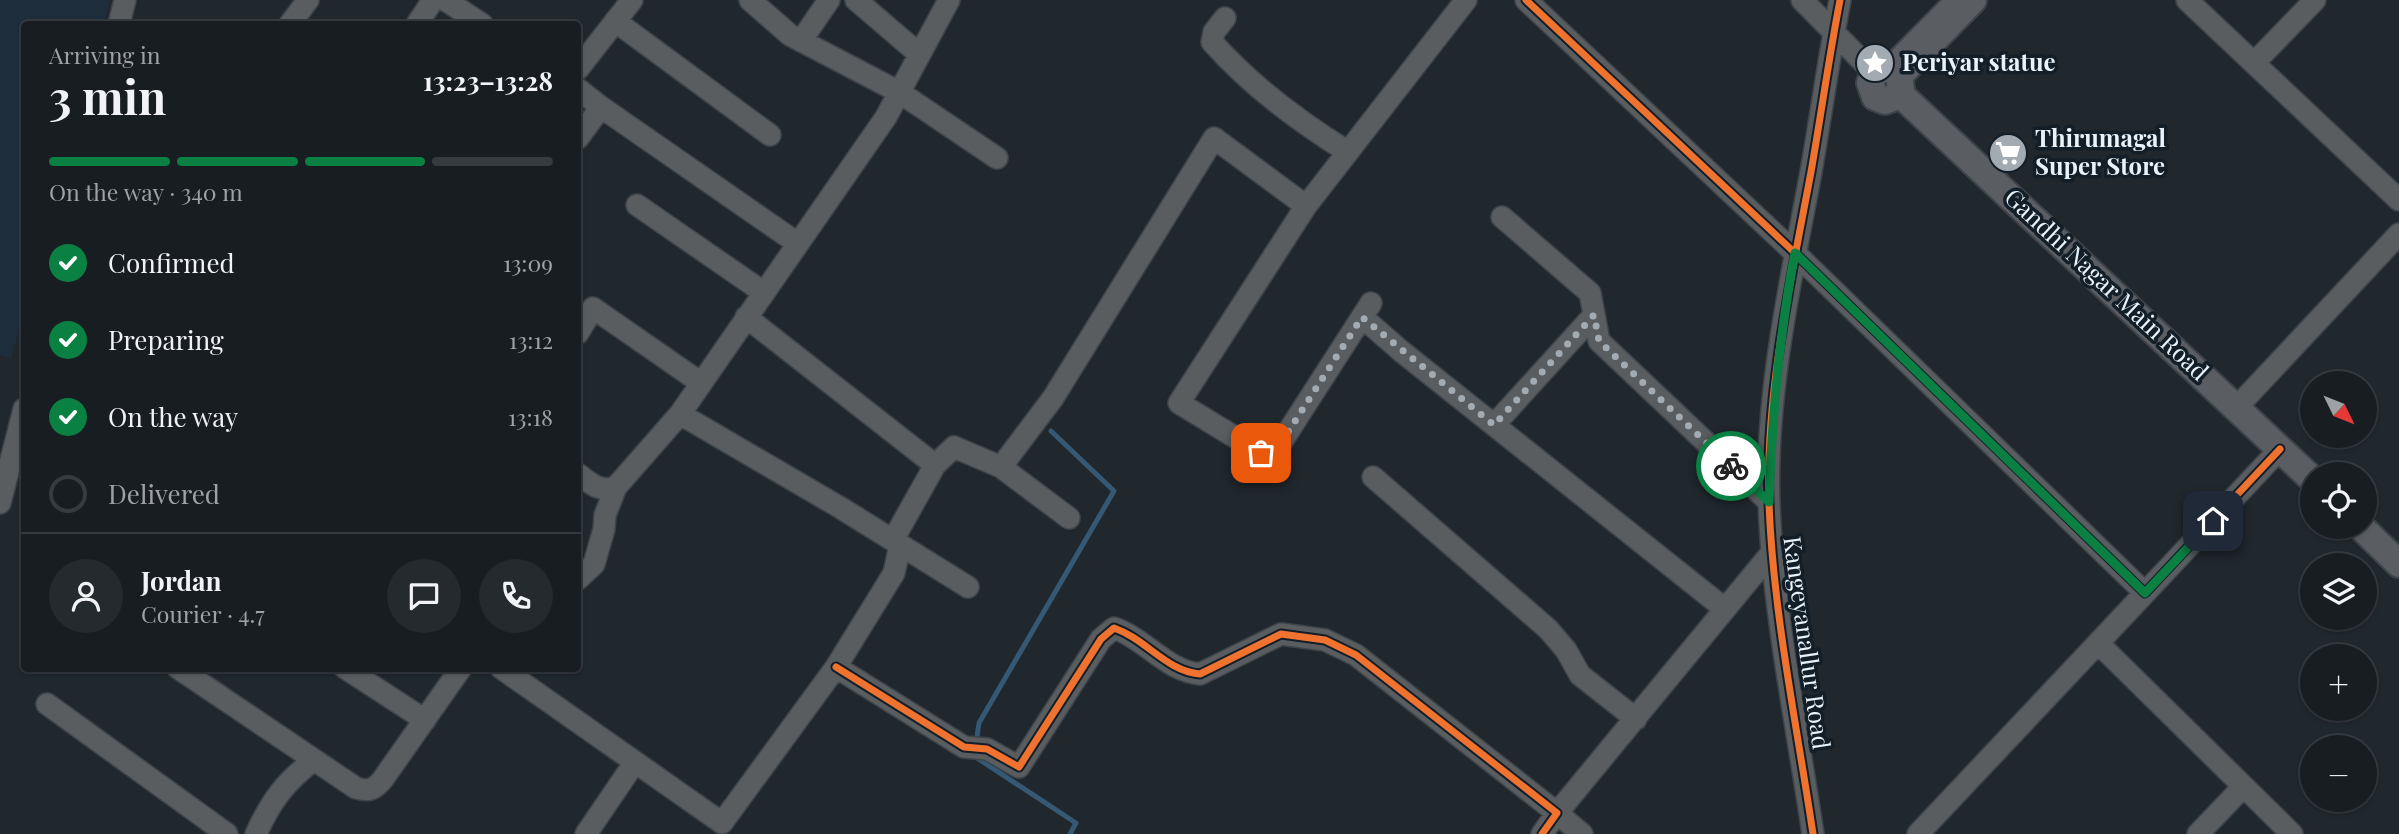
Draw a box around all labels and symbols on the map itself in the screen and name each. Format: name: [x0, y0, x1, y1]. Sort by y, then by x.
place icon: Periyar statue: [1854, 42, 1896, 84]
place label: Periyar statue: [1902, 45, 2056, 77]
place label: Thirumagal Super Store: [2035, 121, 2166, 181]
supermarket icon: Thirumagal Super Store: [1987, 132, 2029, 174]
street label: Gandhi Nagar Main Road: [1999, 181, 2216, 387]
north arrow: [2300, 371, 2376, 448]
pin: [1231, 423, 1291, 483]
courier: [1696, 431, 1766, 501]
pin: [2183, 491, 2243, 551]
street label: Kangeyanallur Road: [1777, 534, 1839, 751]

